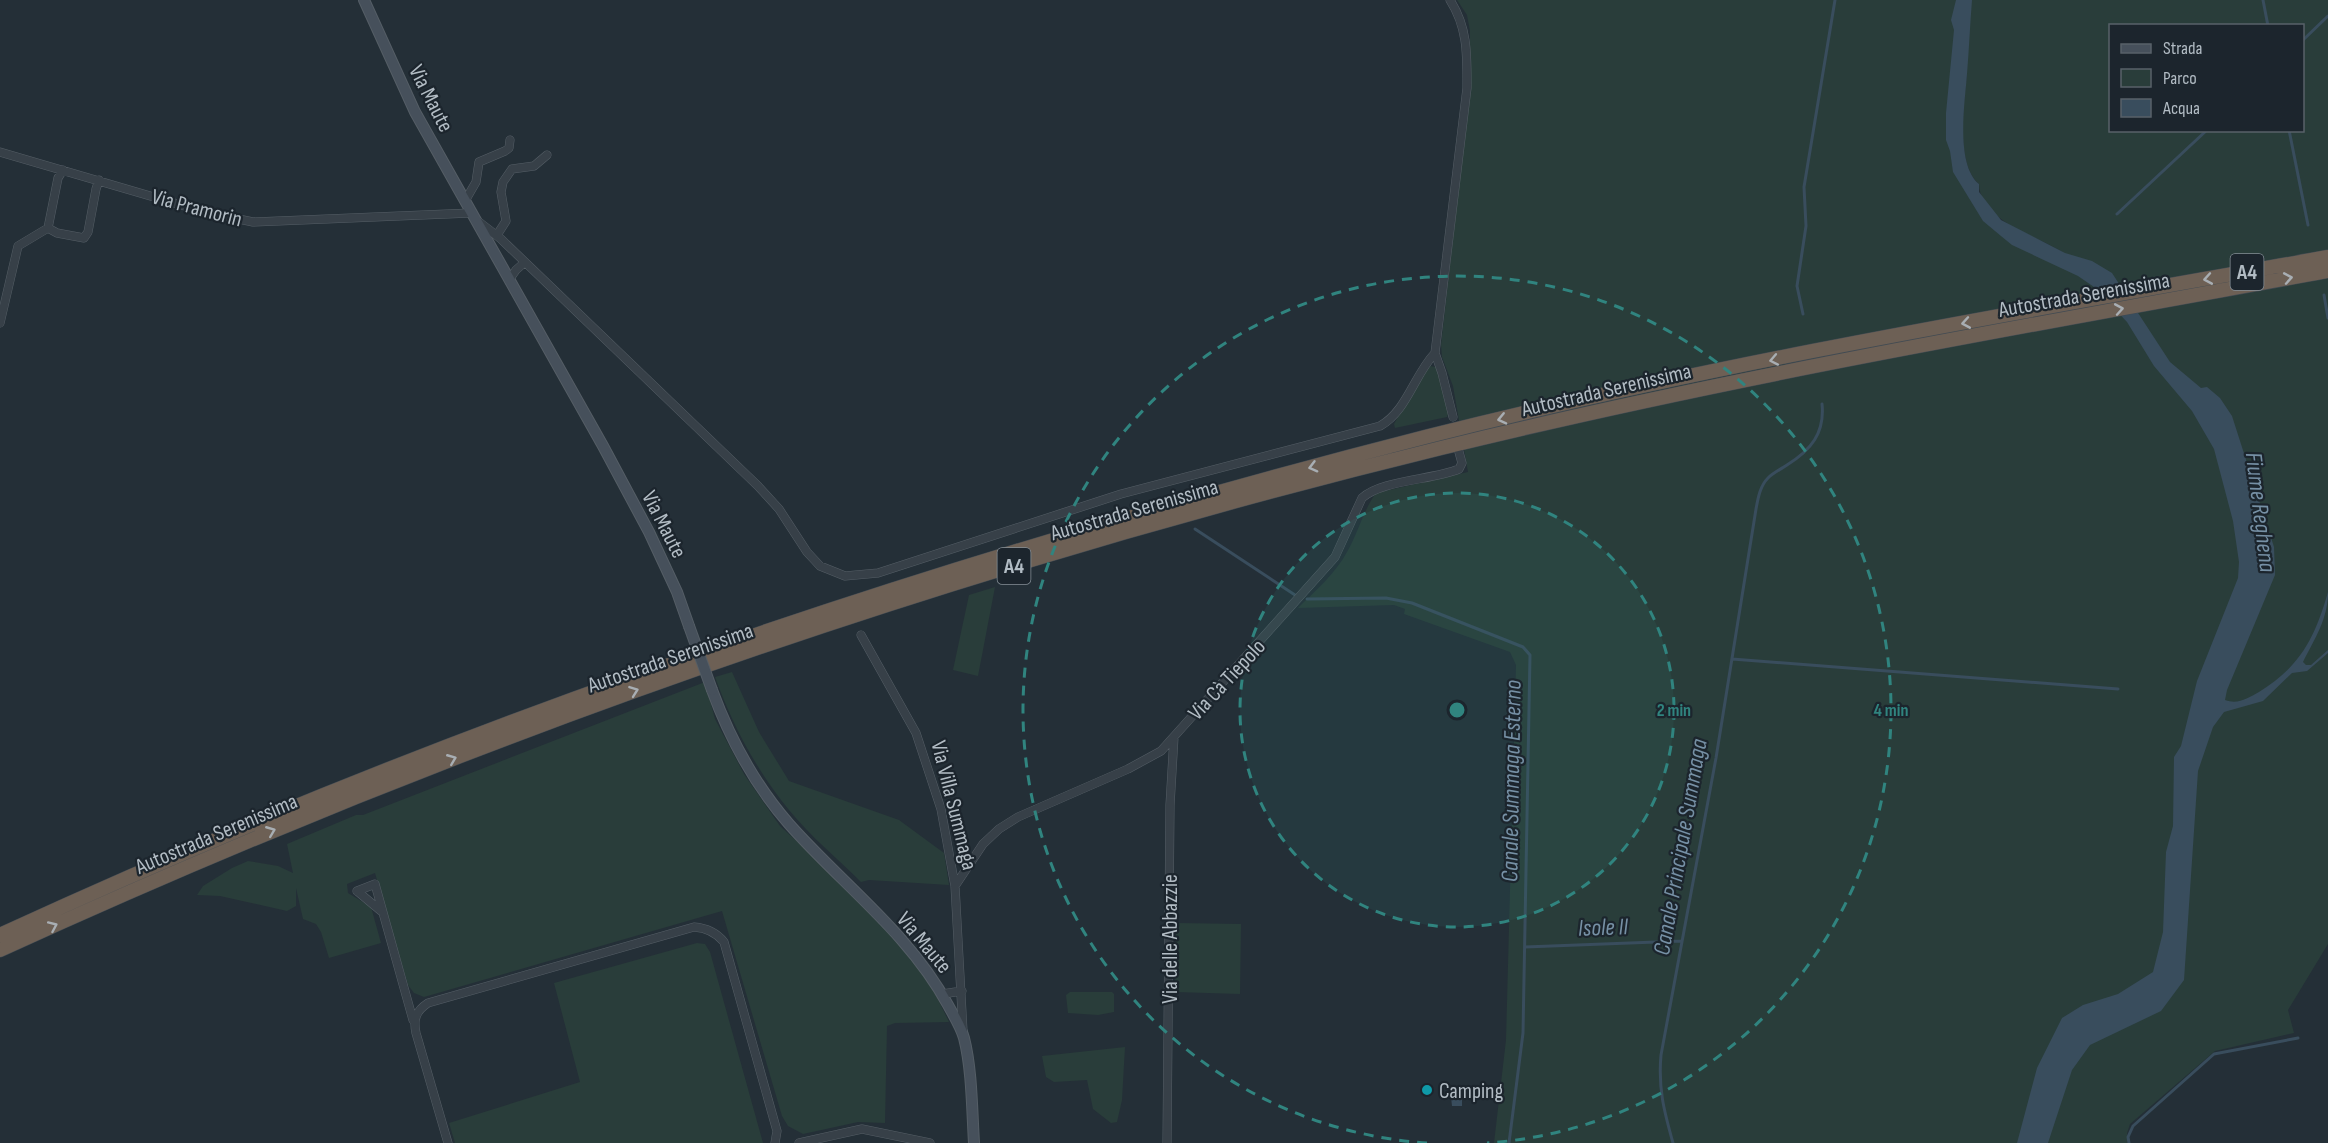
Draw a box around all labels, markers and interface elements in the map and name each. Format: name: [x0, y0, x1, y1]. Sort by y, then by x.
legend: [2109, 24, 2304, 132]
text: Strada: [2163, 38, 2203, 59]
street label: Via Maute: [402, 60, 459, 137]
text: Parco: [2163, 68, 2197, 89]
text: Acqua: [2162, 98, 2200, 119]
street label: Via Pramorin: [148, 183, 245, 233]
road number: A4: [2230, 254, 2264, 290]
street label: Autostrada Serenissima: [1996, 267, 2172, 324]
one-way arrow: [2204, 272, 2213, 284]
one-way arrow: [2283, 273, 2292, 285]
one-way arrow: [2114, 303, 2124, 316]
one-way arrow: [1961, 316, 1971, 329]
one-way arrow: [1770, 353, 1780, 366]
street label: Autostrada Serenissima: [1518, 358, 1694, 423]
one-way arrow: [1497, 412, 1507, 425]
water label: Fiume Reghena: [2239, 450, 2282, 574]
one-way arrow: [1308, 460, 1319, 472]
street label: Autostrada Serenissima: [1046, 474, 1221, 548]
street label: Via Maute: [635, 486, 692, 563]
road number: A4: [998, 548, 1030, 584]
street label: Autostrada Serenissima: [583, 617, 757, 700]
street label: Via Cà Tiepolo: [1183, 634, 1272, 726]
water label: Canale Summaga Esterno: [1495, 679, 1528, 882]
one-way arrow: [628, 685, 639, 698]
centre of rings: [1447, 700, 1467, 720]
text: 2 min: [1657, 700, 1691, 721]
text: 4 min: [1874, 700, 1908, 721]
water label: Canale Principale Summaga: [1647, 736, 1714, 958]
street label: Via Villa Summaga: [924, 738, 983, 873]
one-way arrow: [445, 754, 456, 766]
street label: Autostrada Serenissima: [131, 788, 302, 881]
one-way arrow: [264, 826, 275, 838]
street label: Via delle Abbazzie: [1157, 874, 1184, 1004]
street label: Via Maute: [890, 907, 957, 979]
water label: Isole II: [1578, 912, 1629, 943]
one-way arrow: [47, 921, 58, 933]
place label: Camping: [1439, 1078, 1504, 1105]
marker: Camping: [1420, 1083, 1434, 1097]

